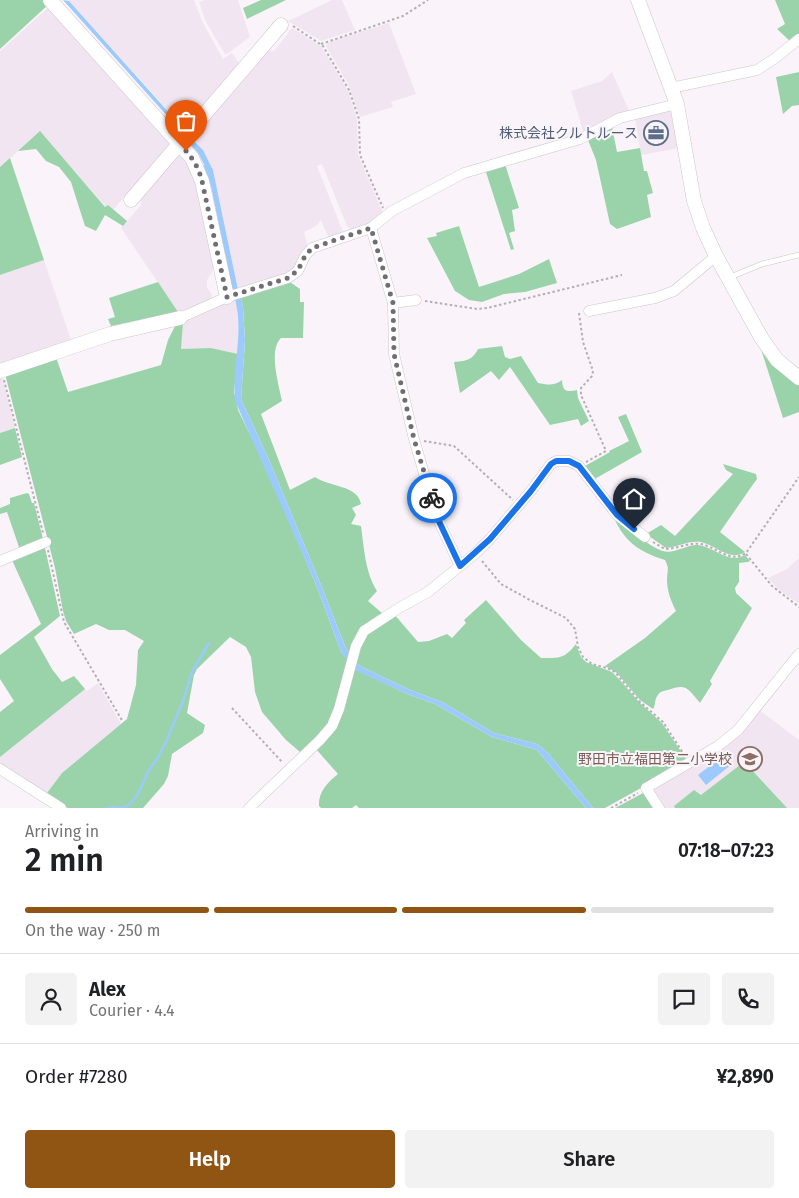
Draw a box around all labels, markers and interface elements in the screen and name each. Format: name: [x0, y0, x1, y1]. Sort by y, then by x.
pin: [165, 100, 207, 151]
icon: bag: [172, 107, 200, 135]
office icon: 株式会社クルトルース: [643, 120, 669, 146]
place label: 株式会社クルトルース: [499, 125, 638, 142]
courier: [407, 473, 457, 523]
pin: [613, 478, 655, 529]
icon: bike: [418, 484, 446, 512]
icon: home: [620, 485, 648, 513]
school or university icon: 野田市立福田第二小学校: [737, 746, 763, 772]
place label: 野田市立福田第二小学校: [578, 751, 732, 768]
text: Arriving in: [25, 822, 99, 841]
text: 07:18–07:23: [678, 839, 774, 862]
text: 2 min: [25, 841, 104, 879]
text: On the way · 250 m: [25, 921, 161, 940]
button: person: [25, 973, 77, 1025]
button: chat: [658, 973, 710, 1025]
button: phone: [722, 973, 774, 1025]
text: Alex: [89, 978, 126, 1001]
text: Courier · 4.4: [89, 1001, 175, 1020]
text: Order #7280: [25, 1065, 128, 1088]
text: ¥2,890: [717, 1065, 774, 1088]
button: Help: [25, 1130, 395, 1188]
button: Share: [405, 1130, 774, 1188]

